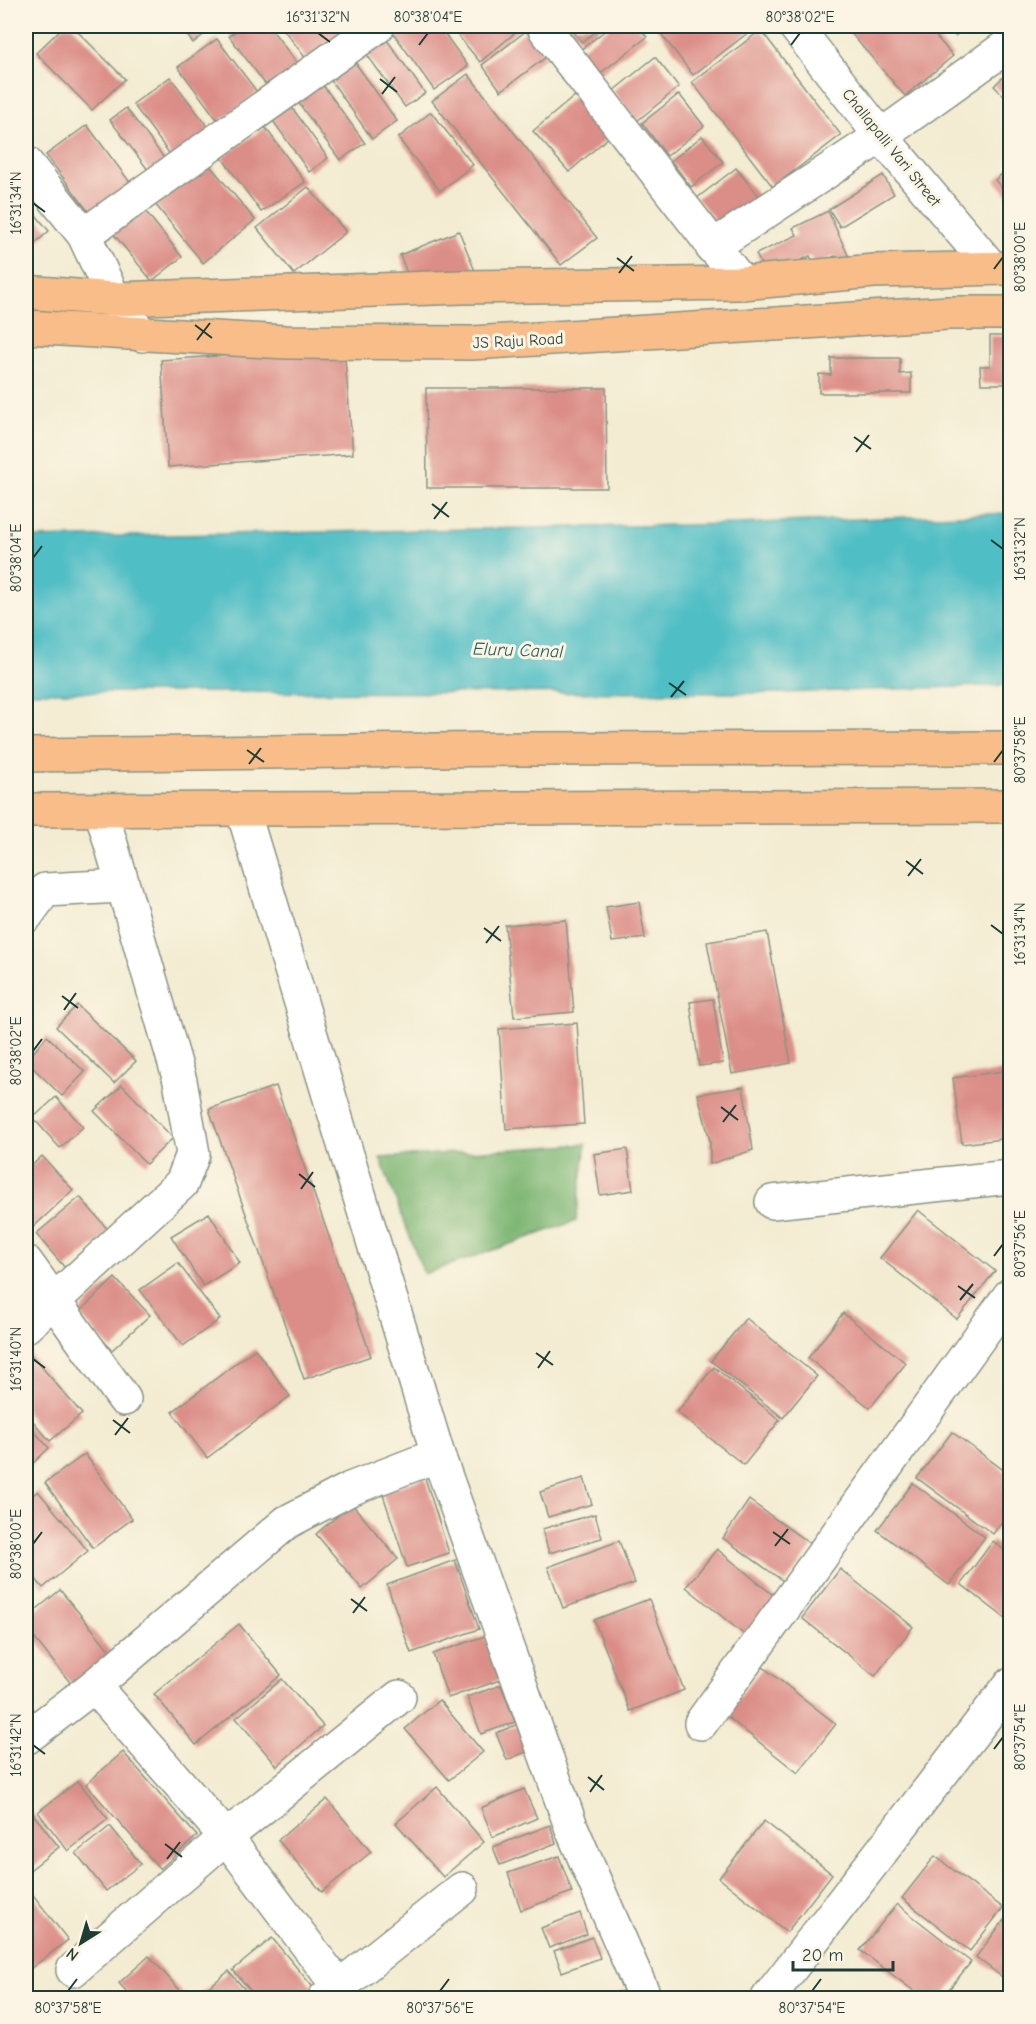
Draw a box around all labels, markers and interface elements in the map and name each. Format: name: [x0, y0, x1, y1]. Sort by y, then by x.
text: 16°31'32"N: [286, 8, 350, 26]
text: 80°38'04"E: [394, 8, 462, 26]
text: 80°38'02"E: [766, 8, 834, 26]
street label: Challapalli Vari Street: [838, 85, 944, 210]
text: 16°31'34"N: [7, 171, 25, 235]
text: 80°38'00"E: [1011, 222, 1029, 292]
street label: JS Raju Road: [472, 330, 564, 352]
text: 16°31'32"N: [1011, 517, 1029, 581]
text: 80°38'04"E: [7, 524, 25, 592]
water label: Eluru Canal: [472, 638, 565, 663]
text: 80°37'58"E: [1011, 716, 1029, 784]
text: 16°31'34"N: [1011, 902, 1029, 966]
text: 80°38'02"E: [7, 1017, 25, 1085]
text: 80°37'56"E: [1011, 1210, 1029, 1278]
text: 16°31'40"N: [7, 1327, 25, 1391]
text: 80°38'00"E: [7, 1509, 25, 1579]
text: 80°37'54"E: [1011, 1704, 1029, 1770]
text: 16°31'42"N: [7, 1713, 25, 1777]
north arrow: [51, 1913, 111, 1973]
scale bar: [793, 1934, 894, 1972]
text: N: [63, 1944, 82, 1965]
text: 20 m: [802, 1945, 843, 1966]
text: 80°37'58"E: [34, 1999, 102, 2017]
text: 80°37'56"E: [406, 1999, 474, 2017]
text: 80°37'54"E: [779, 1999, 845, 2017]

